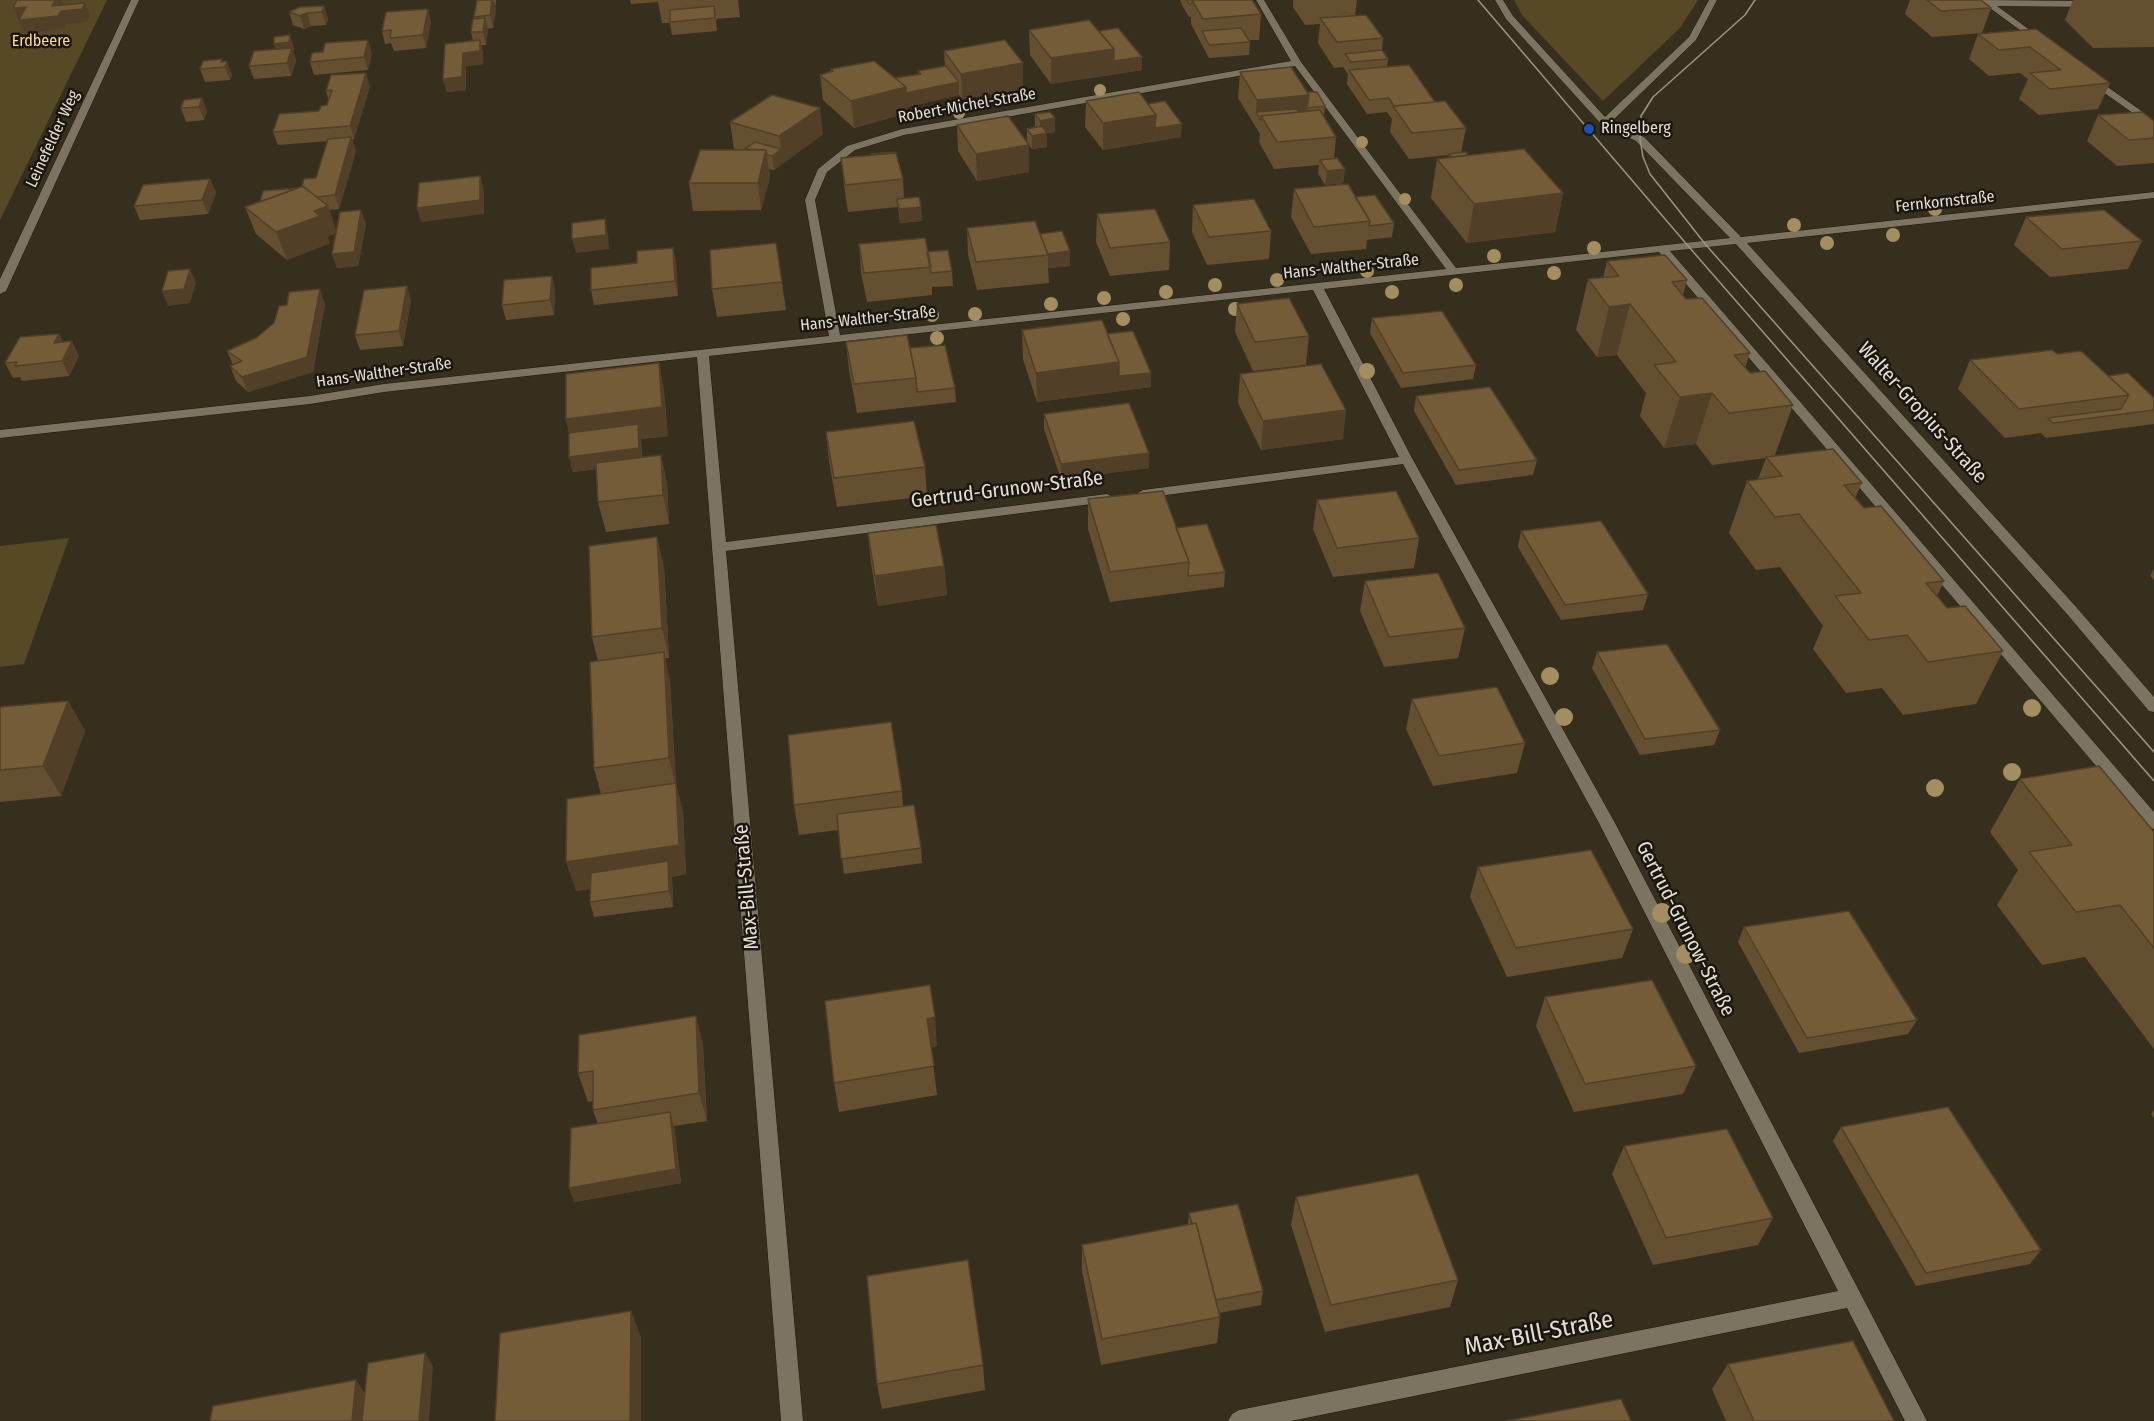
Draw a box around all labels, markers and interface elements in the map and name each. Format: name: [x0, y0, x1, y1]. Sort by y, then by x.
park label: Erdbeere: [12, 32, 70, 52]
street label: Robert-Michel-Straße: [896, 84, 1038, 128]
street label: Leinefelder Weg: [22, 87, 84, 191]
place label: Ringelberg: [1601, 119, 1671, 139]
marker: Ringelberg: [1582, 122, 1596, 136]
street label: Fernkornstraße: [1894, 187, 1996, 217]
street label: Hans-Walther-Straße: [1282, 250, 1420, 284]
street label: Hans-Walther-Straße: [799, 302, 937, 336]
street label: Walter-Gropius-Straße: [1852, 337, 1992, 489]
street label: Hans-Walther-Straße: [315, 354, 453, 392]
street label: Gertrud-Grunow-Straße: [910, 466, 1104, 514]
street label: Max-Bill-Straße: [730, 823, 764, 951]
street label: Gertrud-Grunow-Straße: [1630, 837, 1740, 1021]
street label: Max-Bill-Straße: [1462, 1305, 1616, 1363]

